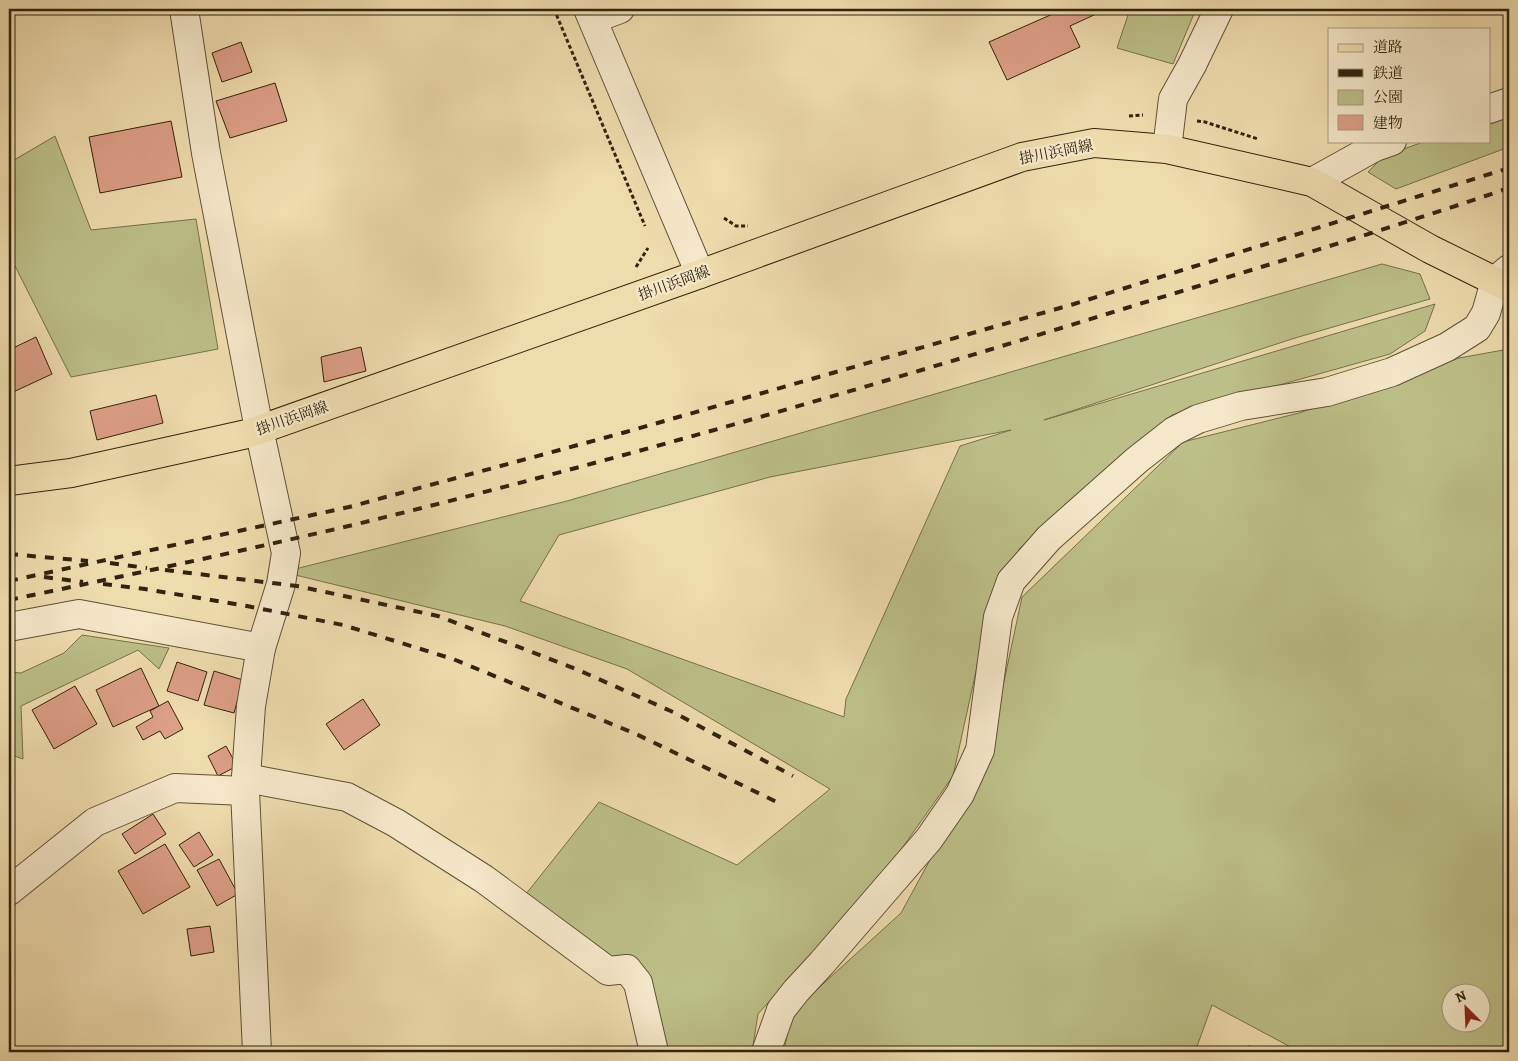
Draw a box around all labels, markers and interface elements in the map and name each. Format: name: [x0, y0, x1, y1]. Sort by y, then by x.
legend: [1328, 28, 1490, 142]
text: 道路: [1373, 37, 1403, 57]
text: 鉄道: [1373, 63, 1403, 83]
text: 公園: [1373, 87, 1403, 107]
text: 建物: [1373, 113, 1403, 133]
street label: 掛川浜岡線: [1017, 135, 1095, 169]
street label: 掛川浜岡線: [635, 261, 713, 305]
street label: 掛川浜岡線: [253, 396, 331, 440]
north arrow: [1440, 984, 1490, 1034]
text: N: [1452, 986, 1469, 1007]

